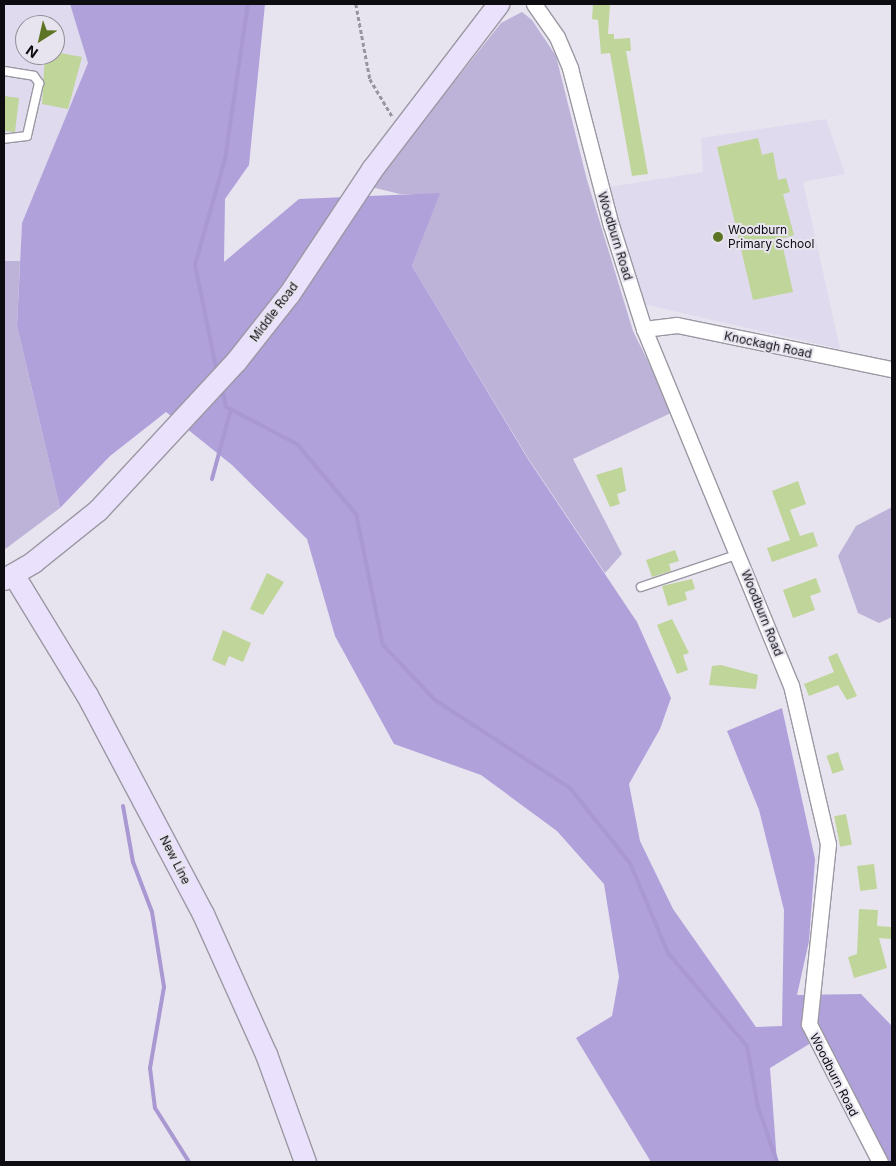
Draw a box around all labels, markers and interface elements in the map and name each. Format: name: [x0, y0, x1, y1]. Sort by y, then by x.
north arrow: [15, 15, 65, 65]
text: N: [22, 42, 41, 62]
street label: Woodburn Road: [595, 190, 635, 282]
place label: Woodburn Primary School: [728, 223, 814, 251]
marker: Woodburn Primary School: [712, 231, 724, 243]
street label: Middle Road: [247, 279, 301, 345]
street label: Knockagh Road: [723, 329, 813, 361]
street label: Woodburn Road: [738, 568, 786, 658]
street label: New Line: [157, 833, 193, 887]
street label: Woodburn Road: [807, 1031, 861, 1119]

